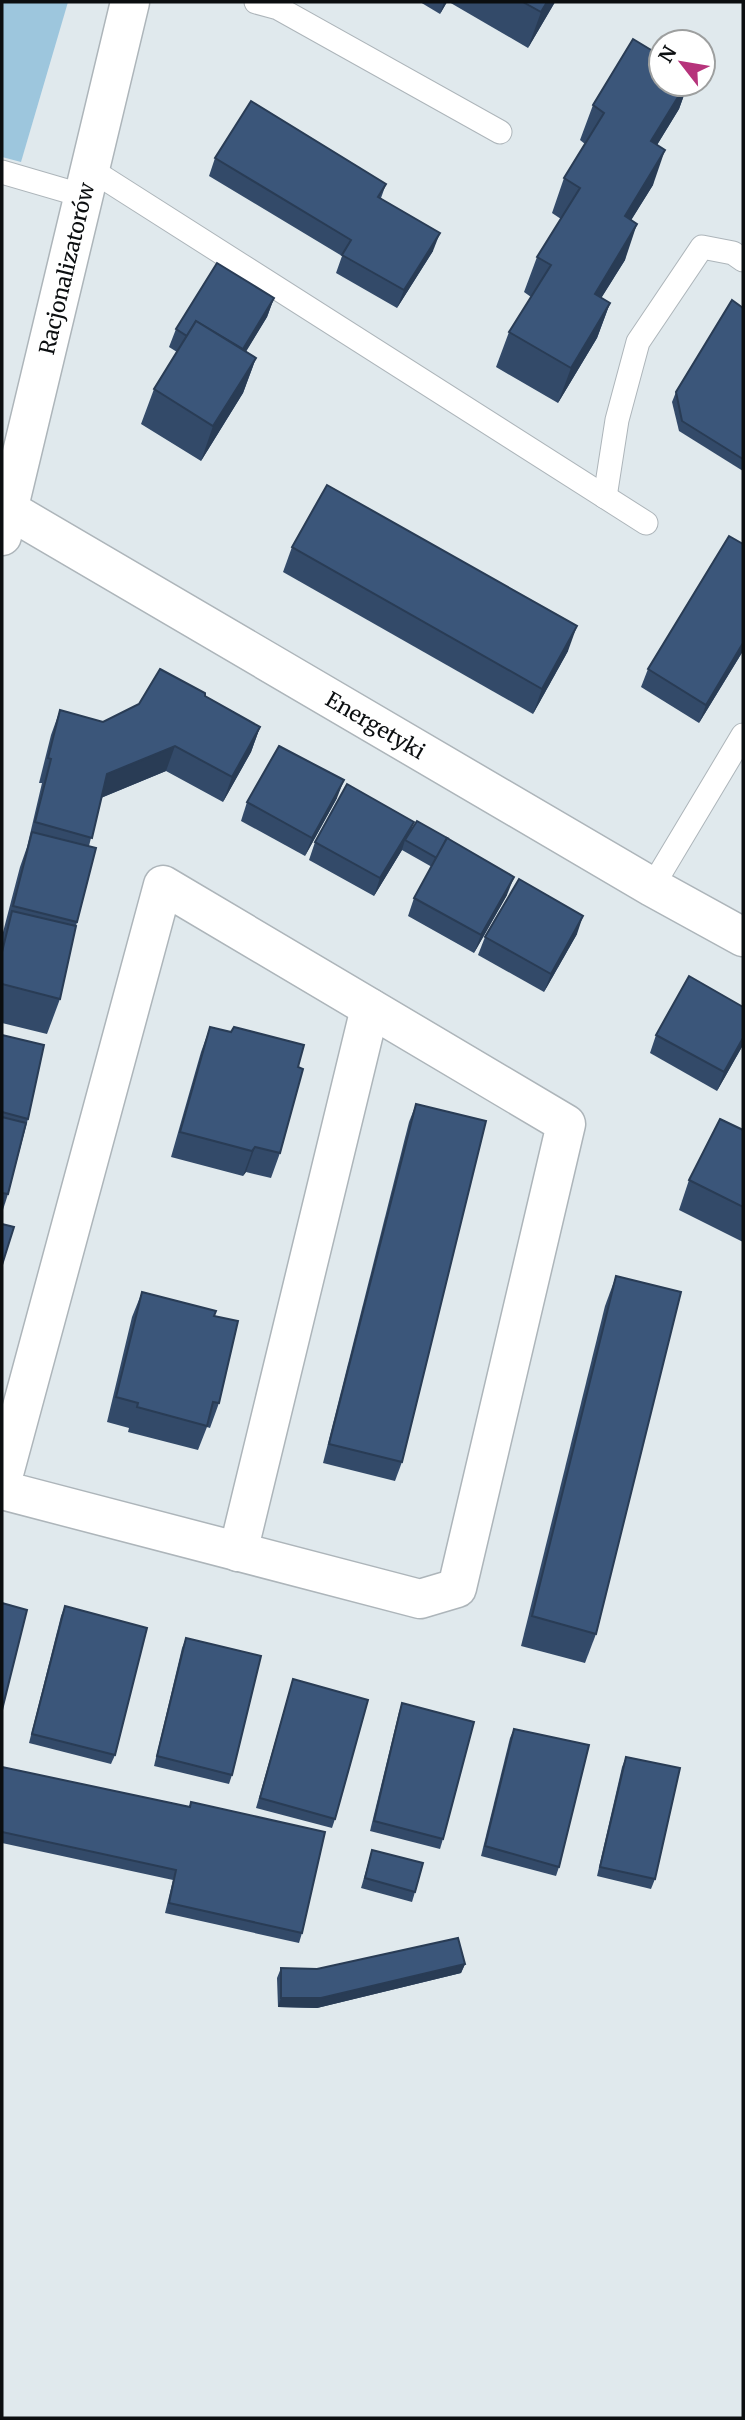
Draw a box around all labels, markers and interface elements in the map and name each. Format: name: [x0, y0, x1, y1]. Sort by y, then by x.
north arrow: [647, 28, 717, 98]
text: N: [653, 42, 682, 67]
street label: Racjonalizatorów: [32, 180, 100, 357]
street label: Energetyki: [321, 685, 431, 765]

